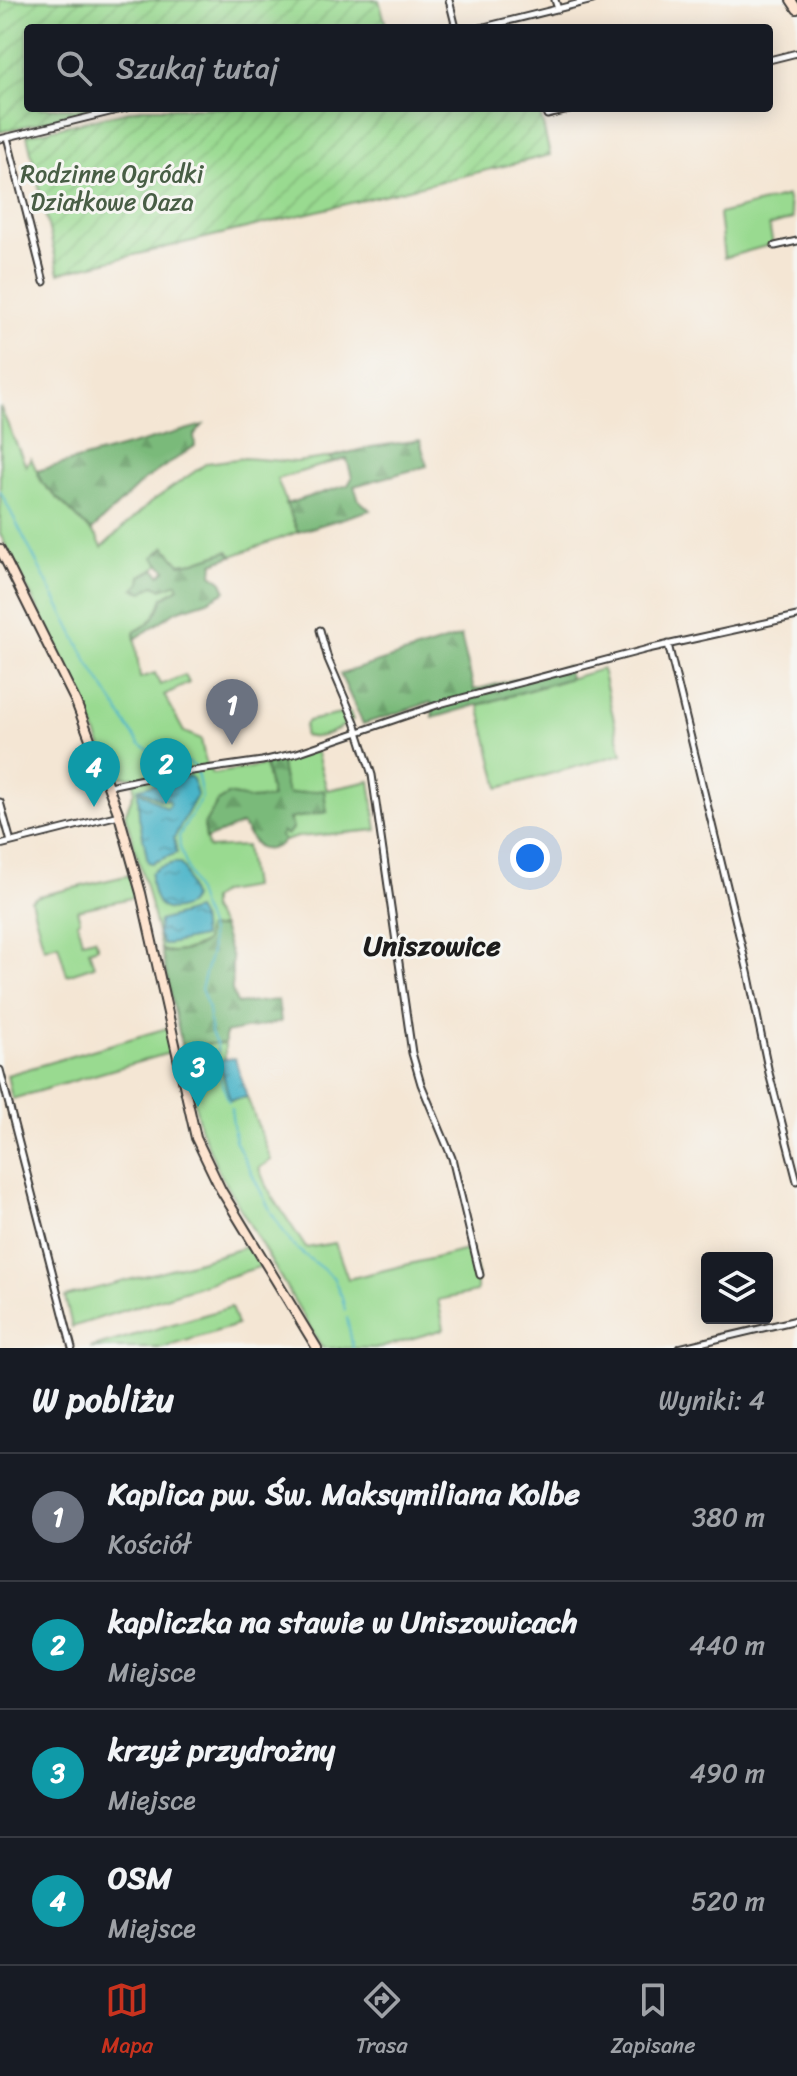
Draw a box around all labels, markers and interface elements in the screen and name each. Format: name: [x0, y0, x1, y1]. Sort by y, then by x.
search box: [24, 24, 773, 112]
text: Szukaj tutaj: [116, 41, 279, 95]
icon: search: [52, 46, 96, 90]
park label: Rodzinne Ogródki Działkowe Oaza: [21, 153, 205, 223]
pin: 1: [206, 679, 258, 745]
pin: 2: [140, 738, 192, 804]
pin: 4: [68, 741, 120, 807]
your location: [510, 838, 550, 878]
district label: Uniszowice: [363, 921, 501, 970]
pin: 3: [172, 1041, 224, 1107]
map controls: [701, 1252, 773, 1324]
button: layers: [701, 1252, 773, 1324]
text: W pobliżu: [32, 1370, 174, 1430]
text: Wyniki: 4: [658, 1377, 765, 1423]
text: Kaplica pw. Św. Maksymiliana Kolbe: [108, 1467, 580, 1521]
text: 1: [52, 1494, 64, 1540]
text: 380 m: [692, 1494, 765, 1540]
text: Kościół: [108, 1521, 191, 1567]
text: kapliczka na stawie w Uniszowicach: [108, 1595, 577, 1649]
text: 2: [50, 1622, 66, 1668]
text: 440 m: [689, 1622, 765, 1668]
text: Miejsce: [108, 1649, 196, 1695]
text: krzyż przydrożny: [108, 1723, 335, 1777]
text: 3: [51, 1750, 65, 1796]
text: 490 m: [690, 1750, 765, 1796]
text: Miejsce: [108, 1777, 196, 1823]
text: OSM: [108, 1851, 172, 1905]
text: 4: [50, 1878, 66, 1924]
text: 520 m: [691, 1878, 765, 1924]
text: Miejsce: [108, 1905, 196, 1951]
tab: Mapa: [101, 1978, 153, 2065]
tab: Trasa: [356, 1978, 408, 2065]
tab: Zapisane: [610, 1978, 696, 2065]

